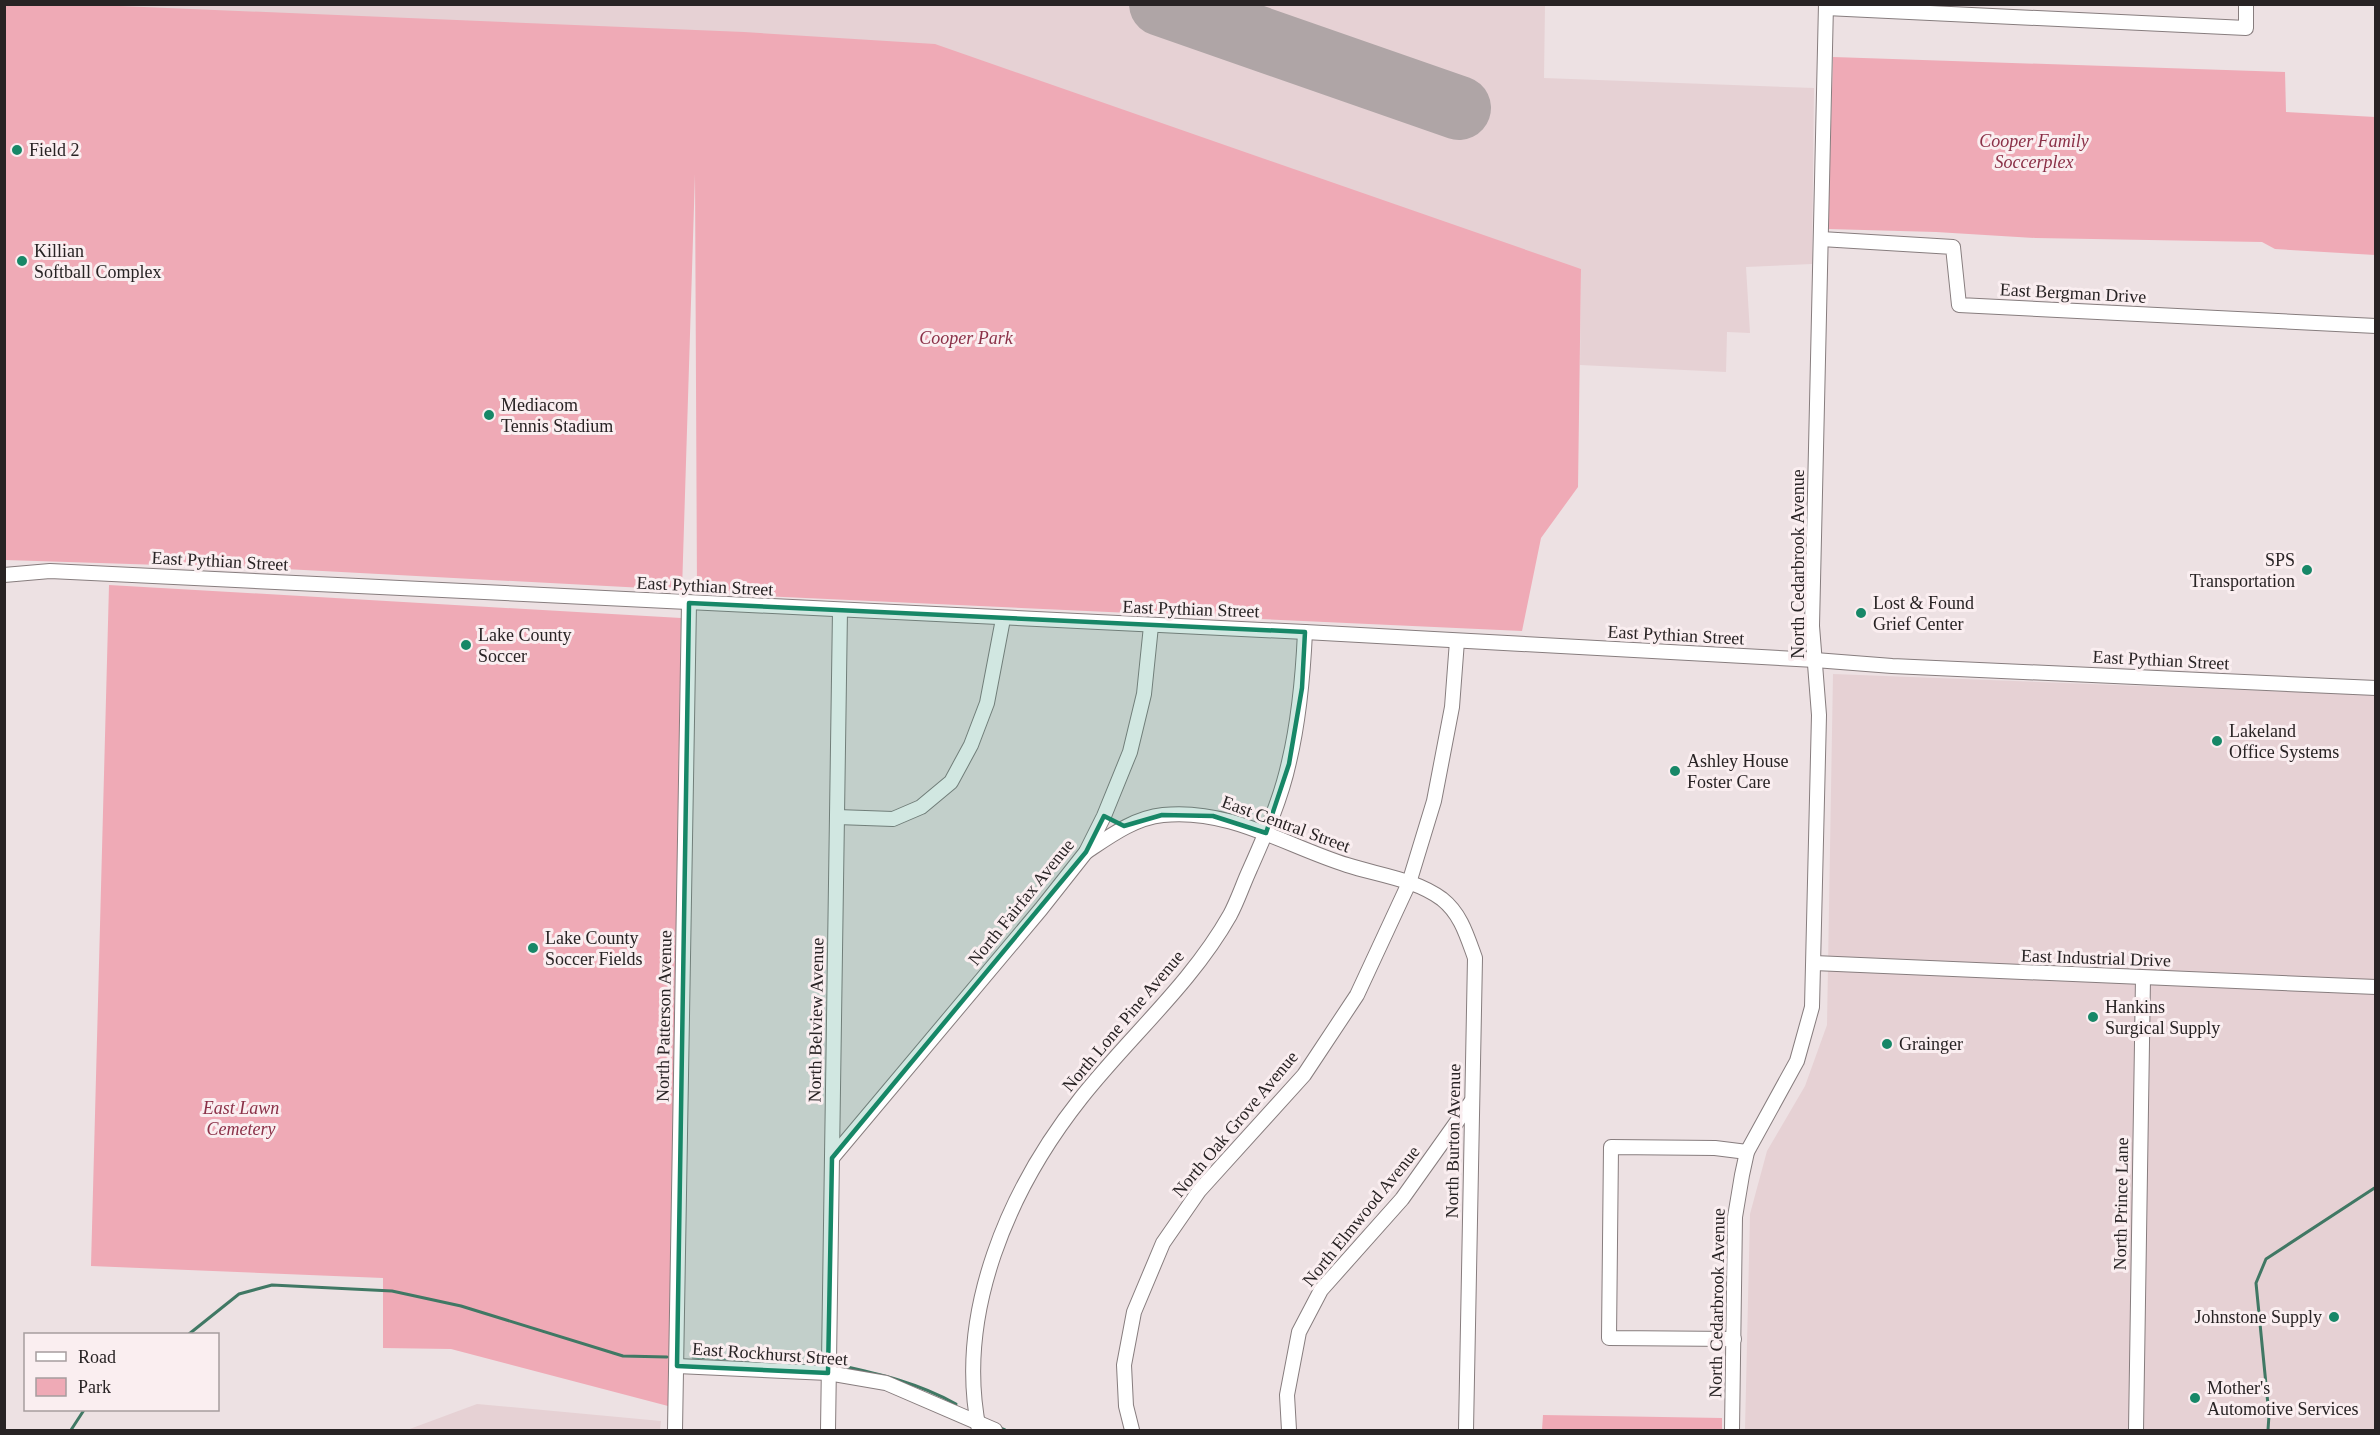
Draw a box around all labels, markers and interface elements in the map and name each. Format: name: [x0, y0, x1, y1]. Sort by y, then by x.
park label: Cooper Family Soccerplex: [1979, 131, 2089, 172]
place label: Field 2: [29, 140, 80, 160]
marker: Field 2: [10, 143, 24, 157]
place label: Killian Softball Complex: [34, 241, 162, 282]
marker: Killian Softball Complex: [15, 254, 29, 268]
street label: East Bergman Drive: [1999, 279, 2147, 307]
park label: Cooper Park: [919, 328, 1014, 348]
place label: Mediacom Tennis Stadium: [501, 395, 613, 436]
marker: Mediacom Tennis Stadium: [482, 408, 496, 422]
street label: North Cedarbrook Avenue: [1788, 469, 1808, 659]
street label: East Pythian Street: [151, 547, 289, 575]
place label: SPS Transportation: [2190, 550, 2295, 591]
marker: SPS Transportation: [2300, 563, 2314, 577]
street label: East Pythian Street: [636, 572, 774, 600]
place label: Lost & Found Grief Center: [1873, 593, 1974, 634]
street label: East Pythian Street: [1122, 597, 1260, 621]
marker: Lost & Found Grief Center: [1854, 606, 1868, 620]
street label: East Pythian Street: [1607, 621, 1745, 649]
place label: Lake County Soccer: [478, 625, 571, 666]
marker: Lake County Soccer: [459, 638, 473, 652]
street label: East Pythian Street: [2092, 646, 2230, 674]
place label: Lakeland Office Systems: [2229, 721, 2339, 762]
marker: Lakeland Office Systems: [2210, 734, 2224, 748]
place label: Ashley House Foster Care: [1687, 751, 1789, 792]
marker: Ashley House Foster Care: [1668, 764, 1682, 778]
street label: East Central Street: [1219, 792, 1353, 856]
street label: North Fairfax Avenue: [964, 835, 1078, 969]
place label: Lake County Soccer Fields: [545, 928, 642, 969]
street label: North Patterson Avenue: [653, 930, 675, 1102]
street label: North Belview Avenue: [805, 938, 827, 1102]
marker: Lake County Soccer Fields: [526, 941, 540, 955]
street label: East Industrial Drive: [2021, 945, 2171, 971]
street label: North Lone Pine Avenue: [1058, 946, 1188, 1096]
place label: Hankins Surgical Supply: [2105, 997, 2220, 1038]
marker: Hankins Surgical Supply: [2086, 1010, 2100, 1024]
place label: Grainger: [1899, 1034, 1963, 1054]
marker: Grainger: [1880, 1037, 1894, 1051]
street label: North Oak Grove Avenue: [1168, 1047, 1302, 1201]
street label: North Burton Avenue: [1442, 1064, 1464, 1218]
park label: East Lawn Cemetery: [202, 1098, 279, 1139]
street label: North Prince Lane: [2110, 1137, 2132, 1271]
street label: North Elmwood Avenue: [1298, 1142, 1424, 1290]
street label: North Cedarbrook Avenue: [1705, 1208, 1729, 1398]
place label: Johnstone Supply: [2194, 1307, 2322, 1327]
marker: Johnstone Supply: [2327, 1310, 2341, 1324]
legend: [24, 1333, 219, 1411]
street label: East Rockhurst Street: [692, 1339, 848, 1369]
text: Road: [78, 1347, 116, 1367]
text: Park: [78, 1377, 111, 1397]
place label: Mother's Automotive Services: [2207, 1378, 2358, 1419]
marker: Mother's Automotive Services: [2188, 1391, 2202, 1405]

